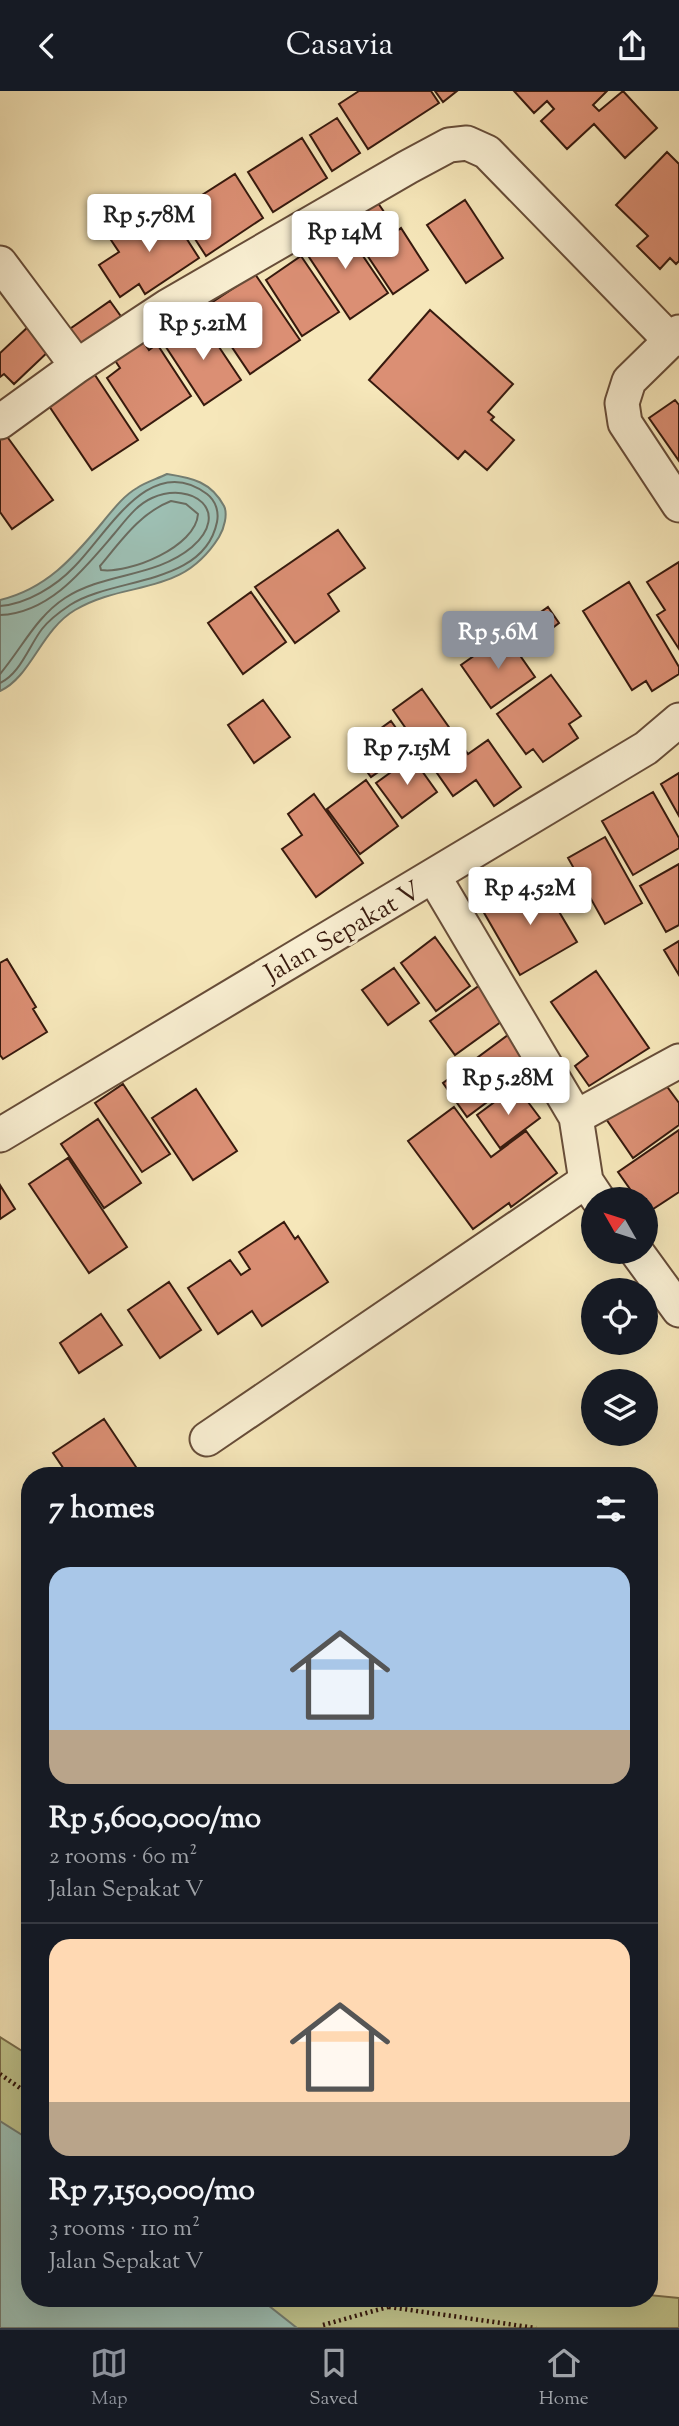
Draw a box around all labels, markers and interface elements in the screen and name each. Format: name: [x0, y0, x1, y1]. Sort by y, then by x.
text: Casavia: [286, 23, 393, 69]
icon: back: [28, 27, 66, 65]
icon: share: [613, 27, 651, 65]
pin: Rp 5.78M: [77, 195, 221, 254]
text: Rp 5.78M: [103, 200, 195, 233]
pin: Rp 14M: [288, 211, 402, 271]
text: Rp 14M: [308, 217, 382, 250]
pin: Rp 5.21M: [131, 303, 275, 362]
text: Rp 5.21M: [159, 308, 247, 341]
pin: Rp 5.6M: [433, 611, 563, 671]
text: Rp 5.6M: [458, 617, 538, 650]
pin: Rp 7.15M: [335, 727, 479, 787]
text: Rp 7.15M: [363, 733, 451, 766]
pin: Rp 4.52M: [458, 867, 602, 927]
street label: Jalan Sepakat V: [257, 873, 428, 994]
text: Rp 4.52M: [484, 873, 576, 906]
pin: Rp 5.28M: [436, 1058, 580, 1117]
text: Rp 5.28M: [463, 1063, 553, 1096]
north arrow: [581, 1187, 658, 1263]
map controls: [581, 1187, 658, 1446]
button: locate: [581, 1278, 658, 1355]
button: layers: [581, 1369, 658, 1446]
text: 7 homes: [49, 1488, 154, 1531]
icon: filters: [592, 1490, 630, 1528]
icon: home: [277, 1612, 403, 1738]
text: Rp 5,600,000/mo: [49, 1798, 261, 1841]
text: 2 rooms · 60 m²: [49, 1841, 197, 1874]
text: Jalan Sepakat V: [49, 1874, 204, 1907]
icon: home: [277, 1984, 403, 2110]
text: Rp 7,150,000/mo: [49, 2170, 255, 2213]
text: 3 rooms · 110 m²: [49, 2213, 200, 2246]
text: Jalan Sepakat V: [49, 2246, 204, 2279]
tab: Map: [90, 2344, 128, 2413]
tab: Saved: [309, 2344, 358, 2413]
tab: Home: [539, 2344, 589, 2413]

